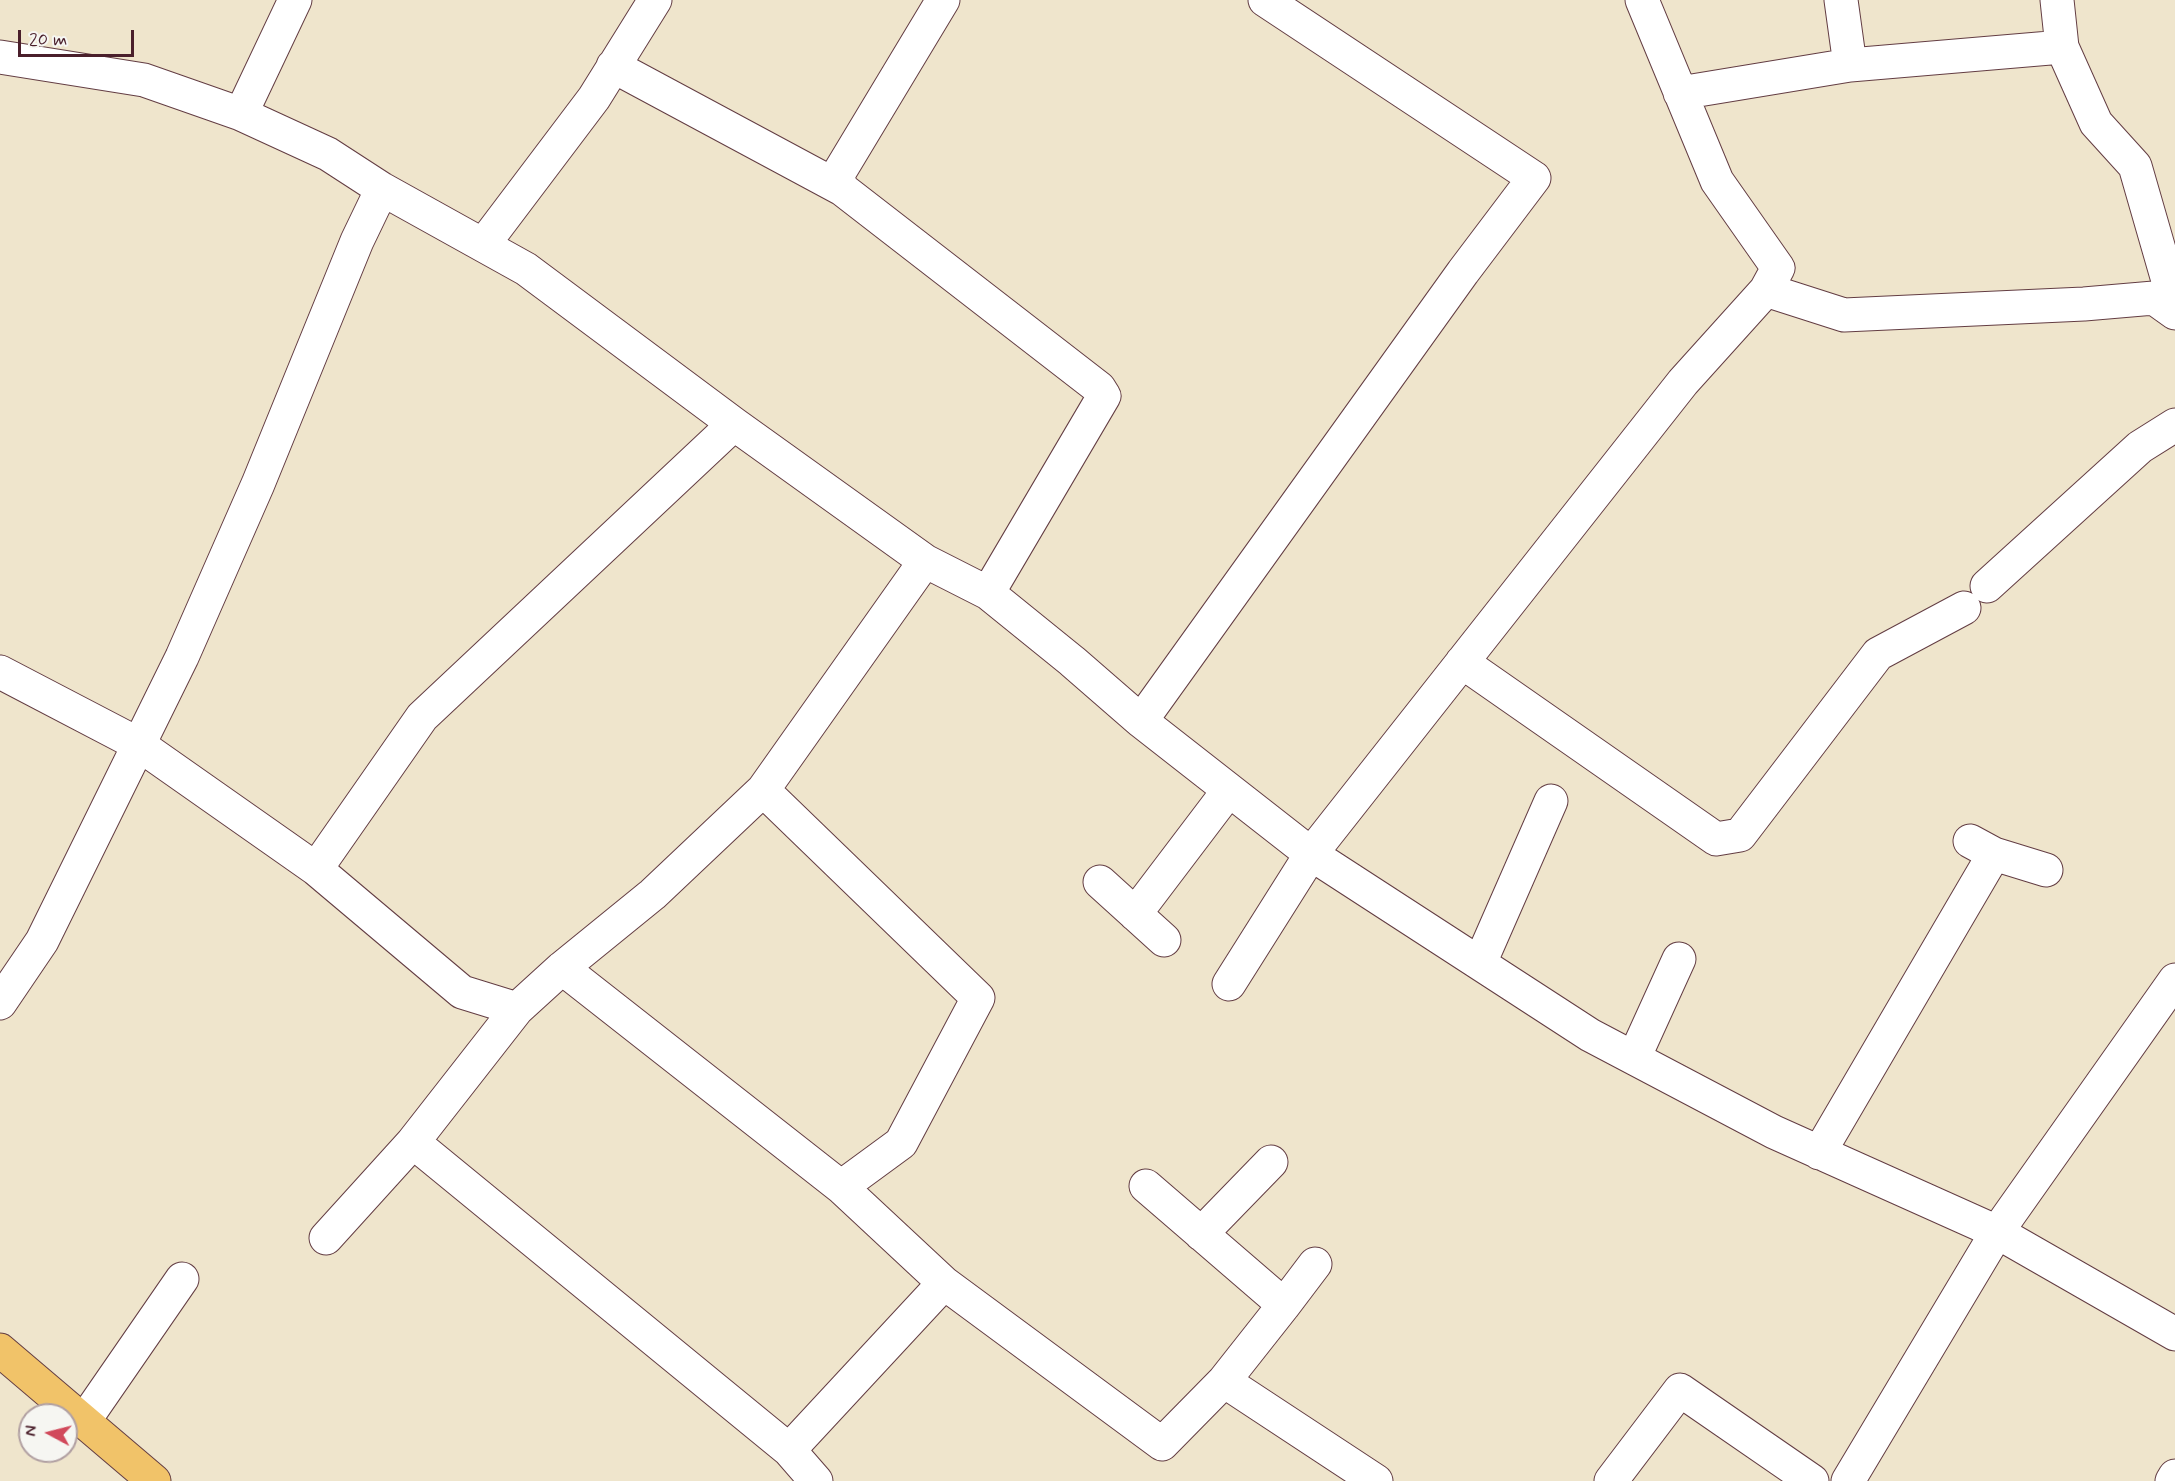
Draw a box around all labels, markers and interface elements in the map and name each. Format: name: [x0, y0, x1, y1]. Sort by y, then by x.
scale bar: [21, 18, 136, 56]
text: 20 m: [29, 28, 67, 52]
north arrow: [18, 1403, 78, 1463]
text: N: [21, 1424, 43, 1438]

